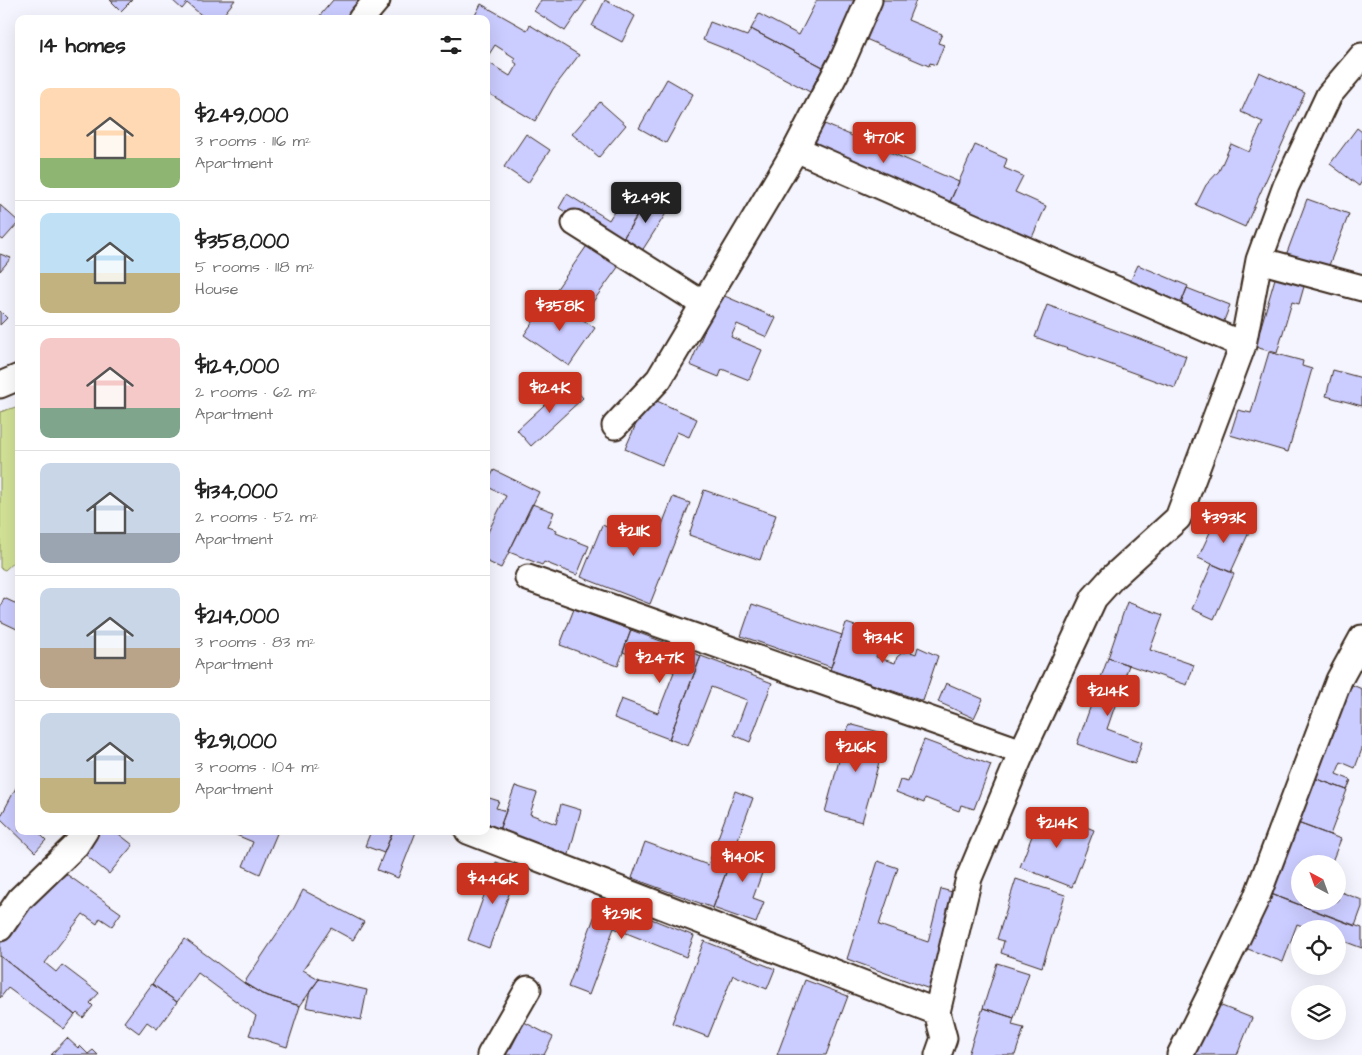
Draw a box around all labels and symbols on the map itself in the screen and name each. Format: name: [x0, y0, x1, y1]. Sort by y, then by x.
pin: $170K: [849, 121, 919, 164]
pin: $249K: [611, 182, 681, 224]
pin: $358K: [525, 290, 595, 332]
pin: $124K: [515, 372, 585, 414]
pin: $393K: [1189, 502, 1259, 544]
pin: $211K: [599, 514, 669, 557]
pin: $134K: [848, 622, 918, 664]
pin: $247K: [625, 642, 695, 684]
pin: $214K: [1073, 674, 1143, 717]
pin: $216K: [821, 730, 891, 773]
pin: $214K: [1022, 806, 1092, 849]
pin: $140K: [708, 840, 778, 883]
north arrow: [1291, 855, 1346, 910]
pin: $446K: [458, 862, 528, 905]
pin: $291K: [587, 898, 657, 940]

